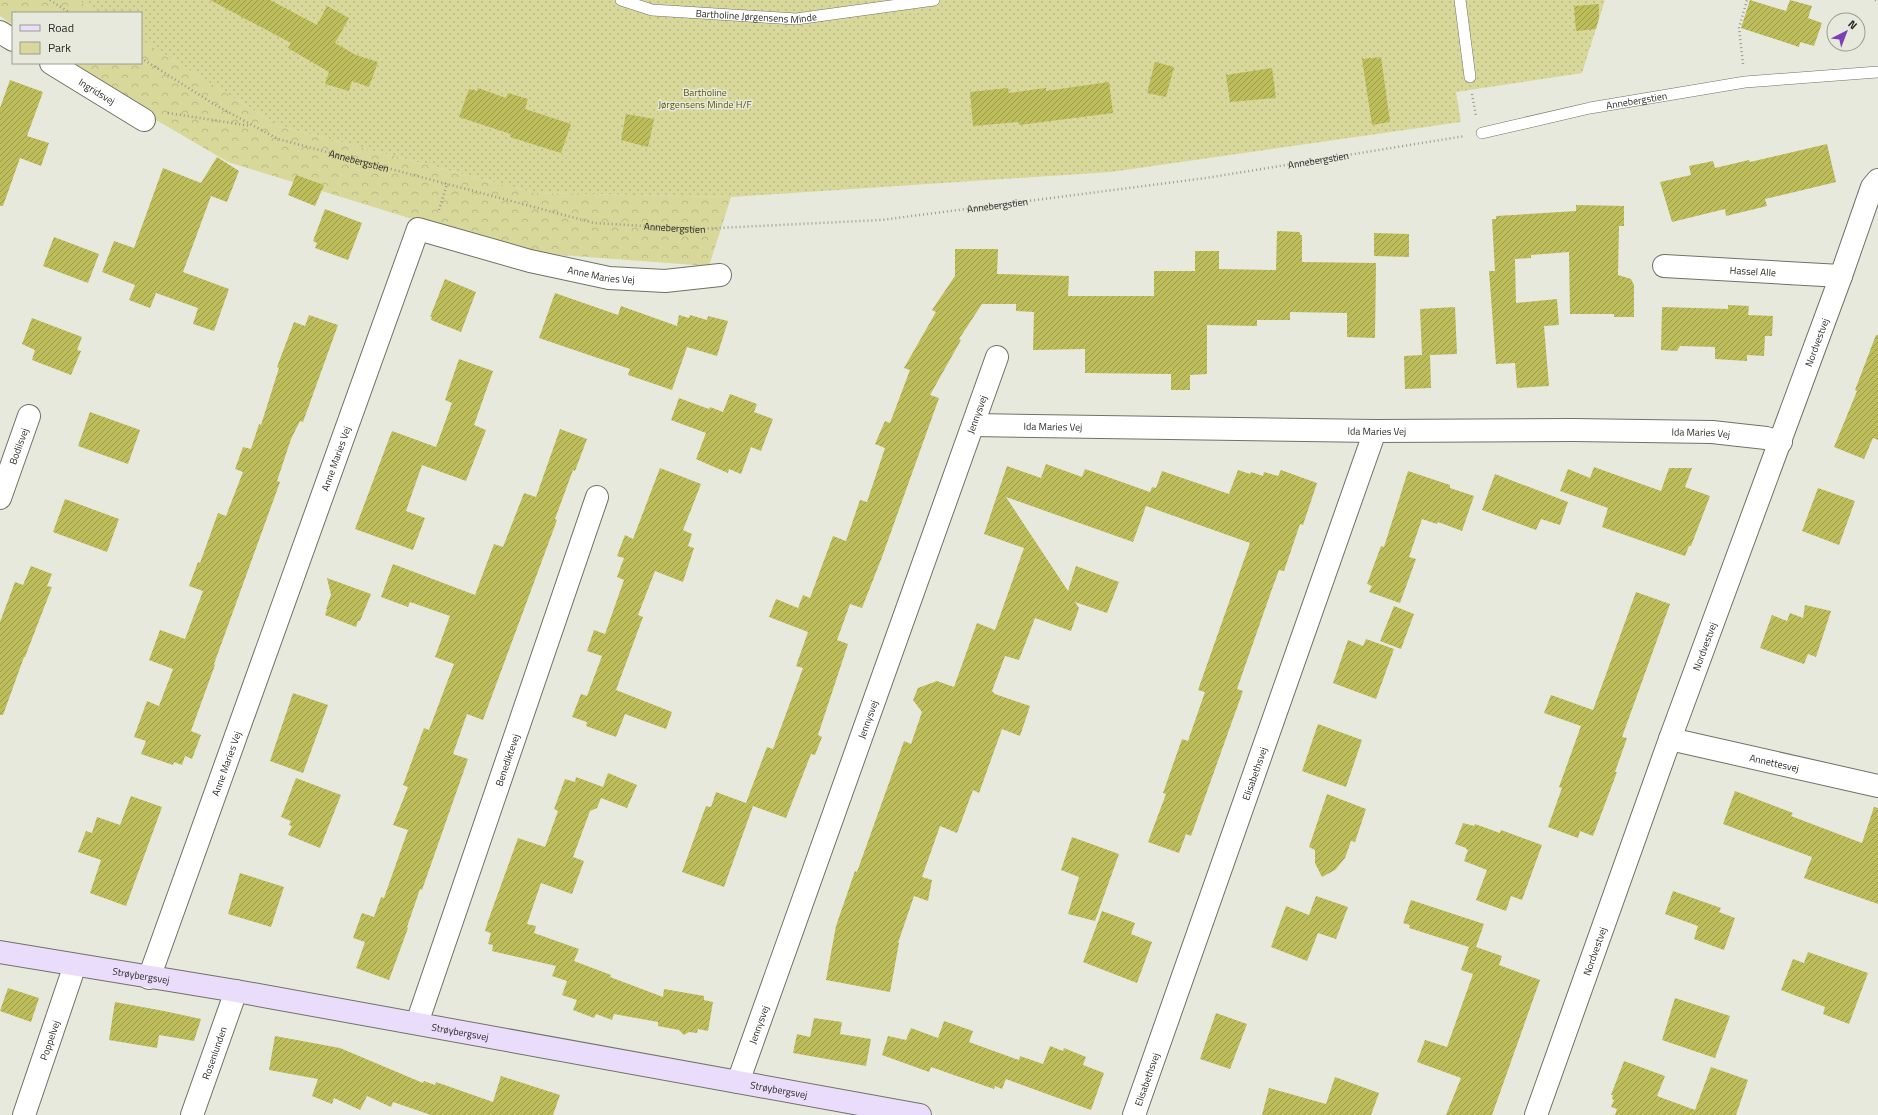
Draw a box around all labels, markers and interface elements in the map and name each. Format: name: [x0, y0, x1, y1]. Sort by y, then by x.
street label: Bartholine Jørgensens Minde: [695, 6, 818, 27]
legend: [12, 12, 142, 64]
north arrow: [1826, 12, 1866, 52]
text: N: [1845, 16, 1861, 33]
text: Road: [48, 18, 74, 37]
text: Park: [48, 38, 71, 57]
street label: Ingridsvej: [76, 75, 118, 109]
park label: Bartholine Jørgensens Minde H/F: [658, 85, 752, 112]
street label: Annebergstien: [1605, 88, 1668, 113]
street label: Annebergstien: [327, 146, 390, 176]
street label: Annebergstien: [1287, 148, 1350, 173]
street label: Annebergstien: [966, 194, 1029, 217]
street label: Annebergstien: [644, 219, 706, 237]
street label: Anne Maries Vej: [566, 262, 635, 287]
street label: Hassel Alle: [1729, 263, 1776, 280]
street label: Nordvestvej: [1801, 316, 1833, 369]
street label: Jennysvej: [963, 393, 991, 436]
street label: Ida Maries Vej: [1024, 419, 1082, 435]
street label: Anne Maries Vej: [318, 424, 355, 493]
street label: Ida Maries Vej: [1347, 424, 1406, 439]
street label: Ida Maries Vej: [1671, 424, 1731, 442]
street label: Bodilsvej: [5, 426, 32, 467]
street label: Nordvestvej: [1689, 620, 1721, 673]
street label: Jennysvej: [854, 698, 882, 741]
street label: Anne Maries Vej: [208, 729, 245, 798]
street label: Benediktevej: [492, 732, 523, 788]
street label: Elisabethsvej: [1238, 745, 1271, 802]
street label: Annettesvej: [1748, 750, 1801, 776]
street label: Nordvestvej: [1579, 925, 1610, 978]
street label: Strøybergsvej: [111, 964, 171, 988]
street label: Jennysvej: [745, 1003, 773, 1046]
street label: Poppelvej: [36, 1018, 64, 1062]
street label: Strøybergsvej: [430, 1020, 490, 1045]
street label: Rosenlunden: [198, 1024, 231, 1081]
street label: Elisabethsvej: [1131, 1051, 1163, 1108]
street label: Strøybergsvej: [749, 1077, 809, 1102]

